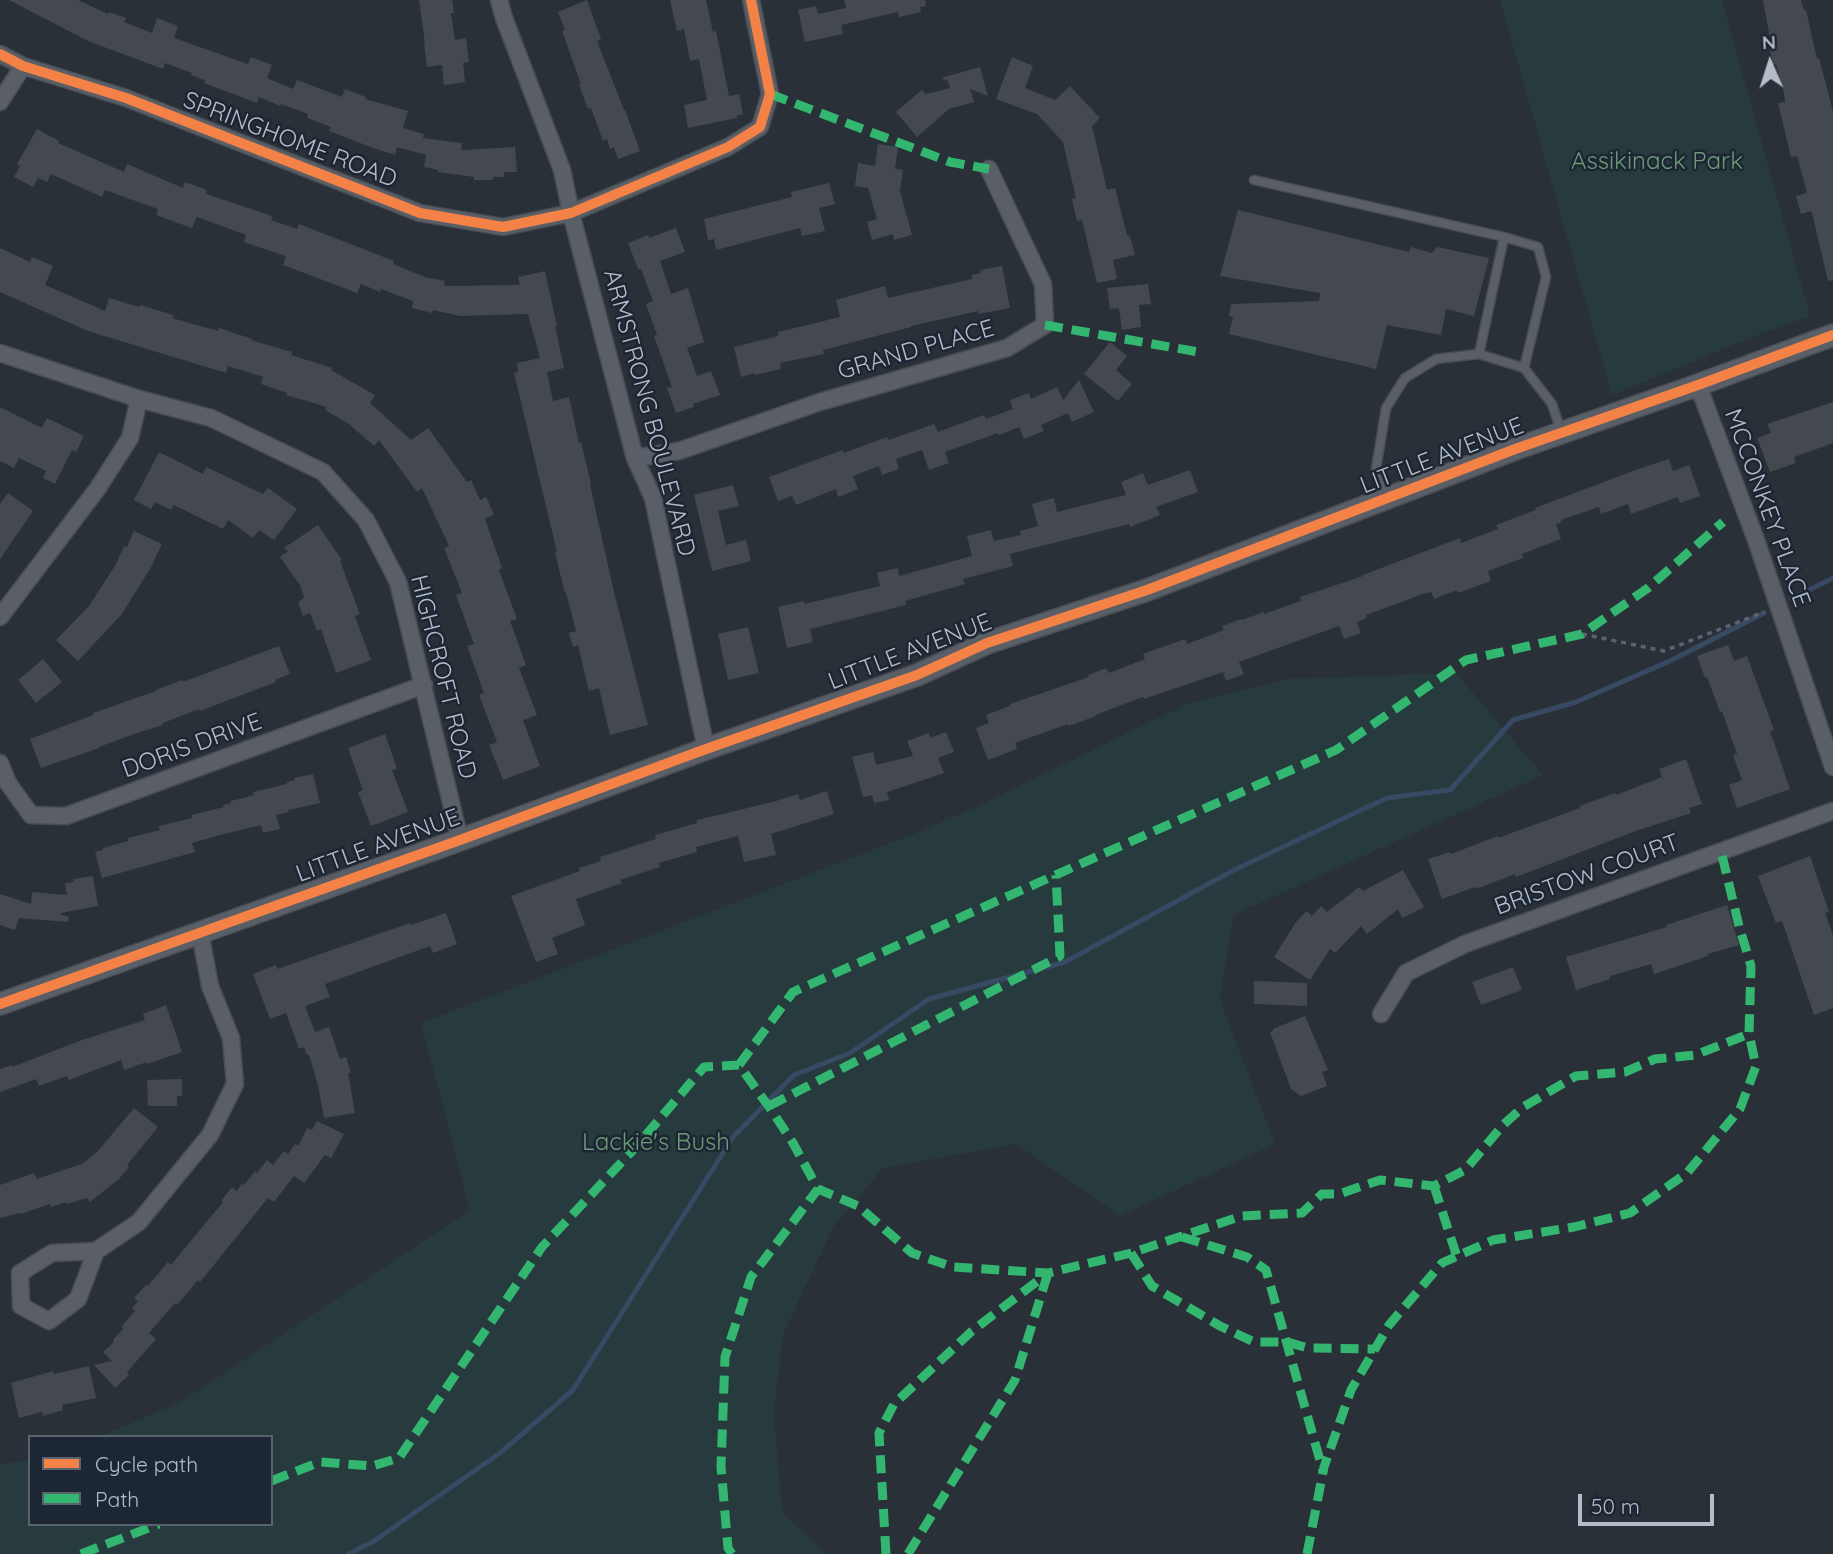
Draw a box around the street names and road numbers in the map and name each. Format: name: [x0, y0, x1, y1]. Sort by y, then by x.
street label: SPRINGHOME ROAD: [179, 86, 401, 194]
street label: ARMSTRONG BOULEVARD: [597, 266, 701, 560]
street label: GRAND PLACE: [834, 314, 998, 386]
street label: MCCONKEY PLACE: [1718, 405, 1816, 611]
street label: LITTLE AVENUE: [1356, 412, 1528, 500]
street label: HIGHCROFT ROAD: [404, 572, 482, 782]
street label: LITTLE AVENUE: [824, 608, 996, 696]
street label: DORIS DRIVE: [118, 707, 266, 785]
street label: LITTLE AVENUE: [292, 803, 464, 889]
street label: BRISTOW COURT: [1491, 828, 1683, 922]

